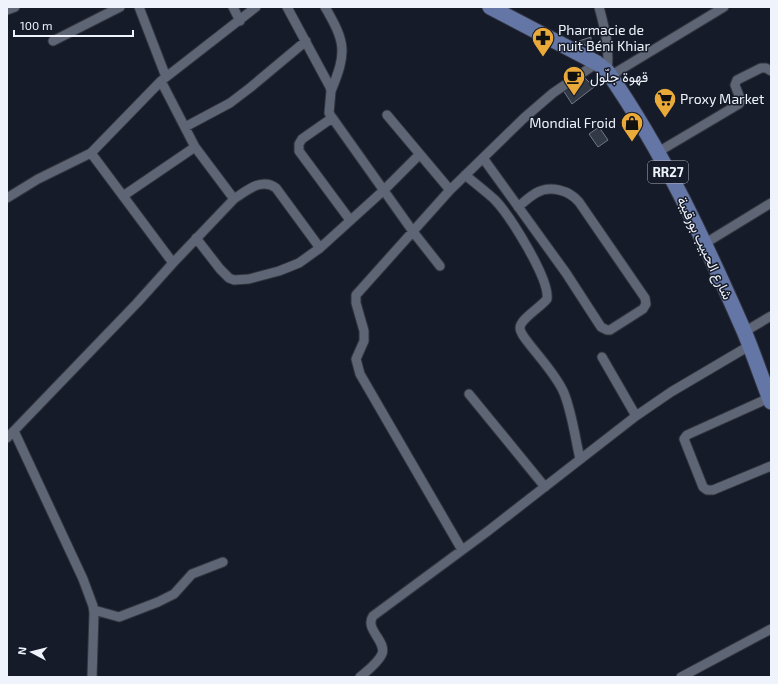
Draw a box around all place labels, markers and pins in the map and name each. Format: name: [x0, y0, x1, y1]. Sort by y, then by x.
place label: Pharmacie de nuit Béni Khiar: [558, 21, 651, 54]
pharmacy icon: Pharmacie de nuit Béni Khiar: [530, 25, 556, 58]
cafe icon: قهوة جلّول: [561, 64, 587, 97]
place label: قهوة جلّول: [590, 68, 648, 87]
supermarket icon: Proxy Market: [652, 86, 678, 119]
place label: Proxy Market: [680, 90, 764, 107]
shop icon: Mondial Froid: [619, 110, 645, 143]
place label: Mondial Froid: [529, 114, 616, 131]

